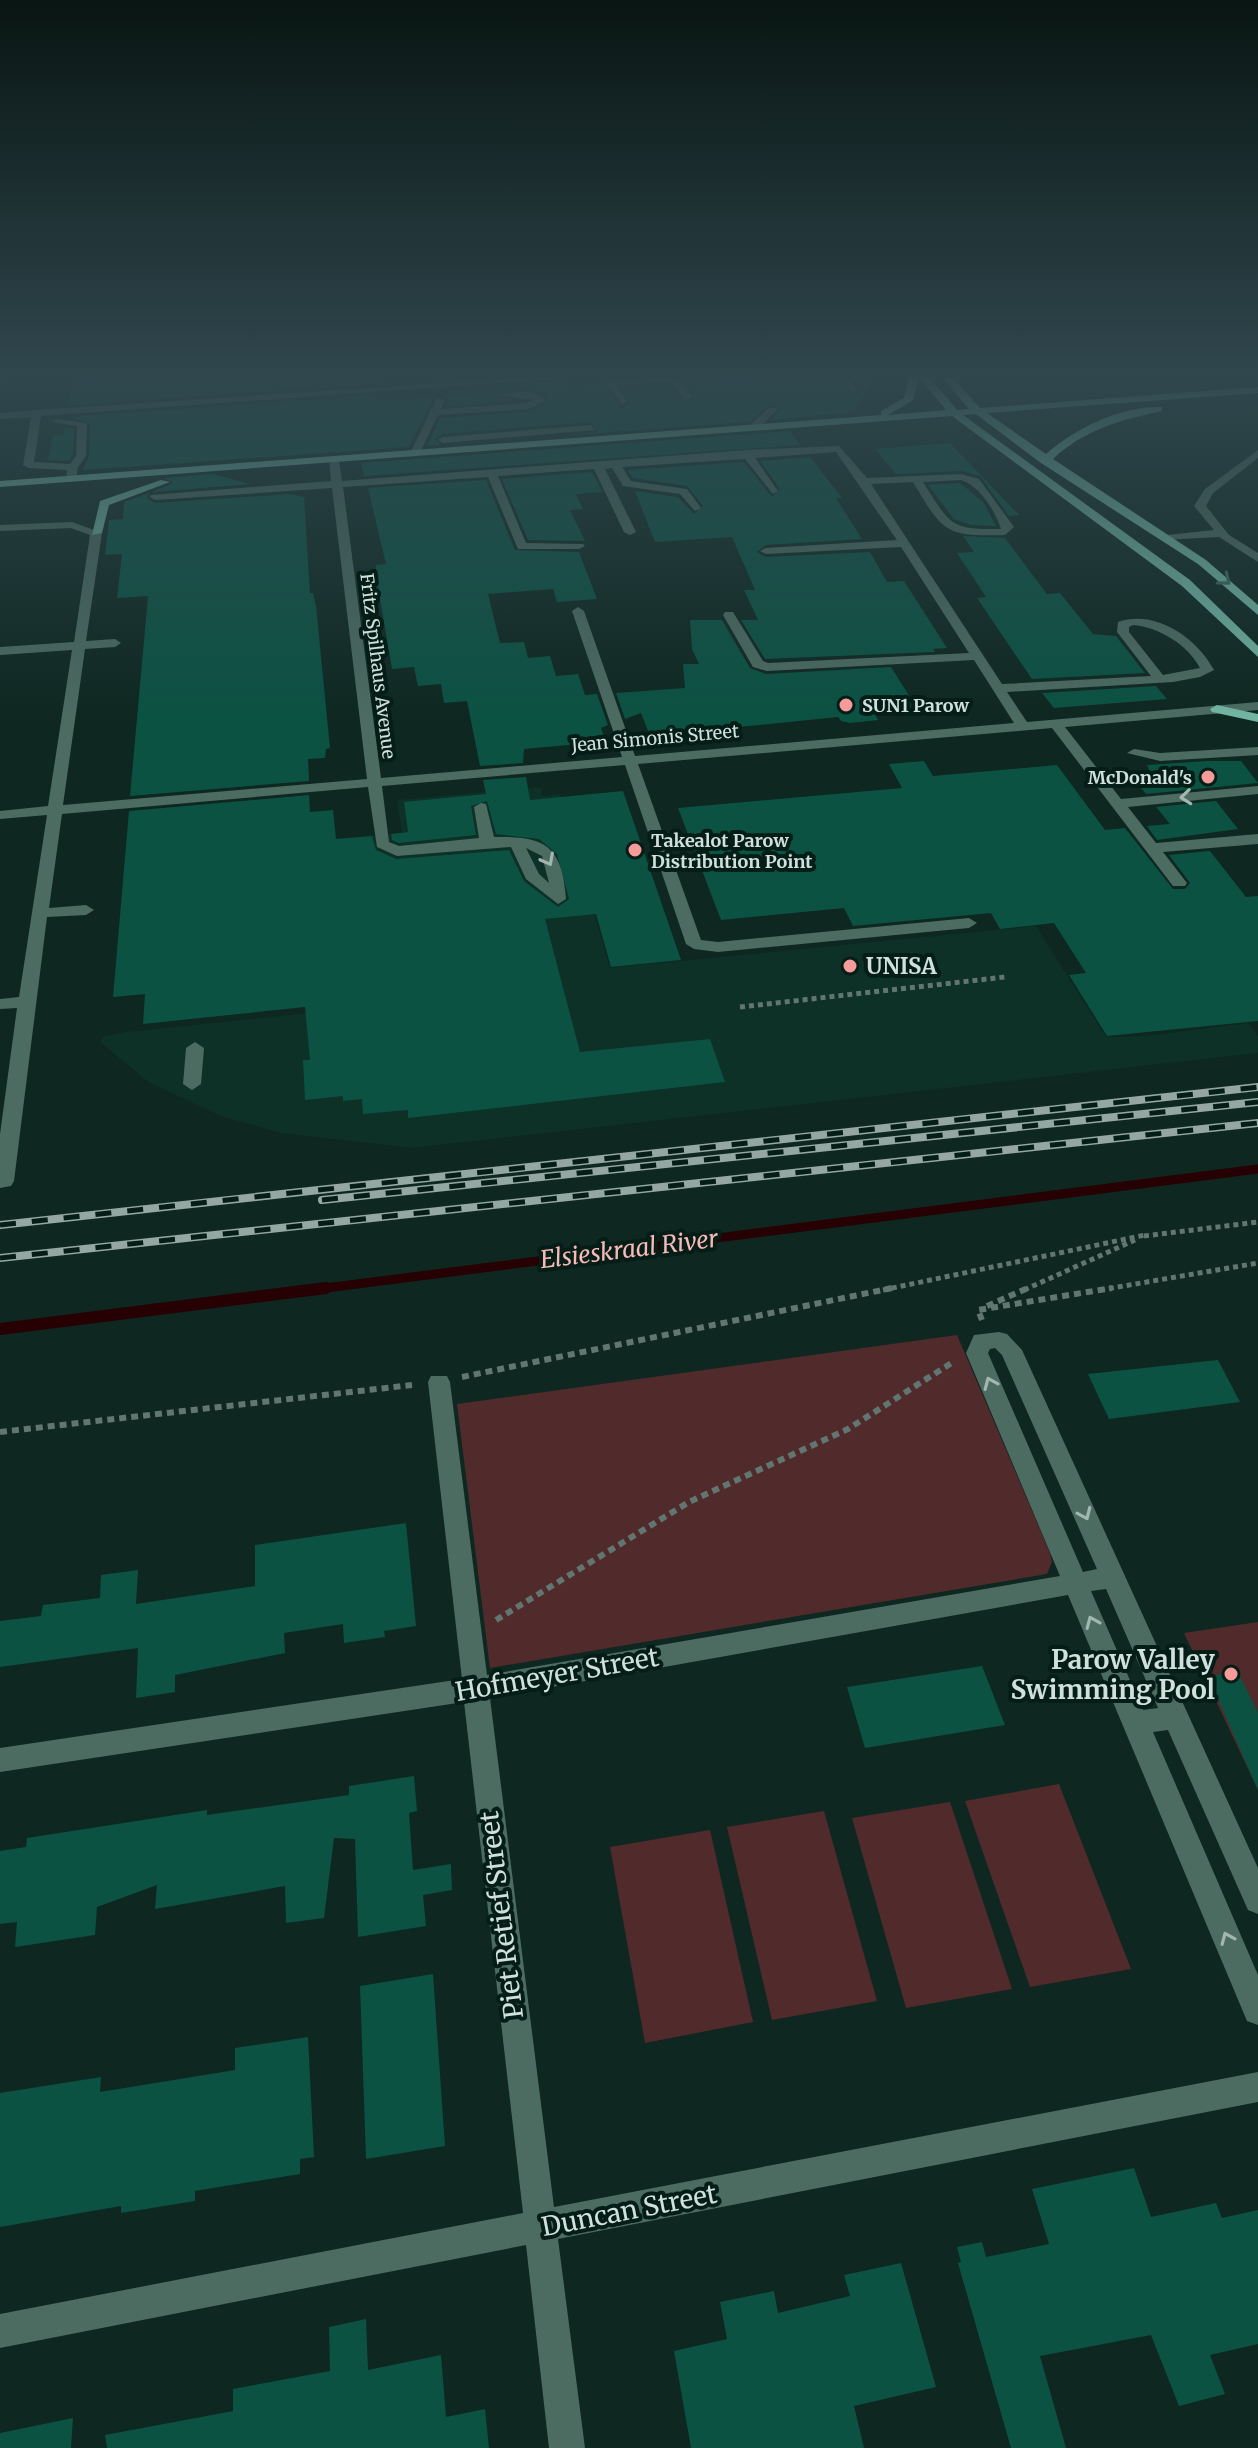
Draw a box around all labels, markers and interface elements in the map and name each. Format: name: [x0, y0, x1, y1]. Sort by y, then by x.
one-way arrow: [1216, 570, 1230, 585]
street label: Fritz Spilhaus Avenue: [355, 572, 401, 760]
place label: SUN1 Parow: [862, 694, 969, 717]
marker: SUN1 Parow: [837, 696, 855, 714]
street label: Jean Simonis Street: [569, 719, 740, 757]
place label: McDonald's: [1088, 766, 1192, 789]
marker: McDonald's: [1199, 768, 1217, 786]
one-way arrow: [1180, 789, 1193, 806]
place label: Takealot Parow Distribution Point: [651, 829, 813, 873]
marker: Takealot Parow Distribution Point: [626, 841, 644, 859]
one-way arrow: [539, 852, 554, 866]
place label: UNISA: [866, 952, 937, 980]
marker: UNISA: [841, 957, 859, 975]
water label: Elsieskraal River: [538, 1223, 721, 1275]
one-way arrow: [983, 1377, 999, 1391]
one-way arrow: [1075, 1506, 1091, 1520]
one-way arrow: [1086, 1616, 1102, 1630]
street label: Hofmeyer Street: [453, 1640, 661, 1708]
place label: Parow Valley Swimming Pool: [1011, 1643, 1216, 1706]
marker: Parow Valley Swimming Pool: [1222, 1665, 1240, 1683]
street label: Piet Retief Street: [472, 1809, 530, 2021]
one-way arrow: [1221, 1932, 1237, 1947]
street label: Duncan Street: [538, 2177, 720, 2243]

